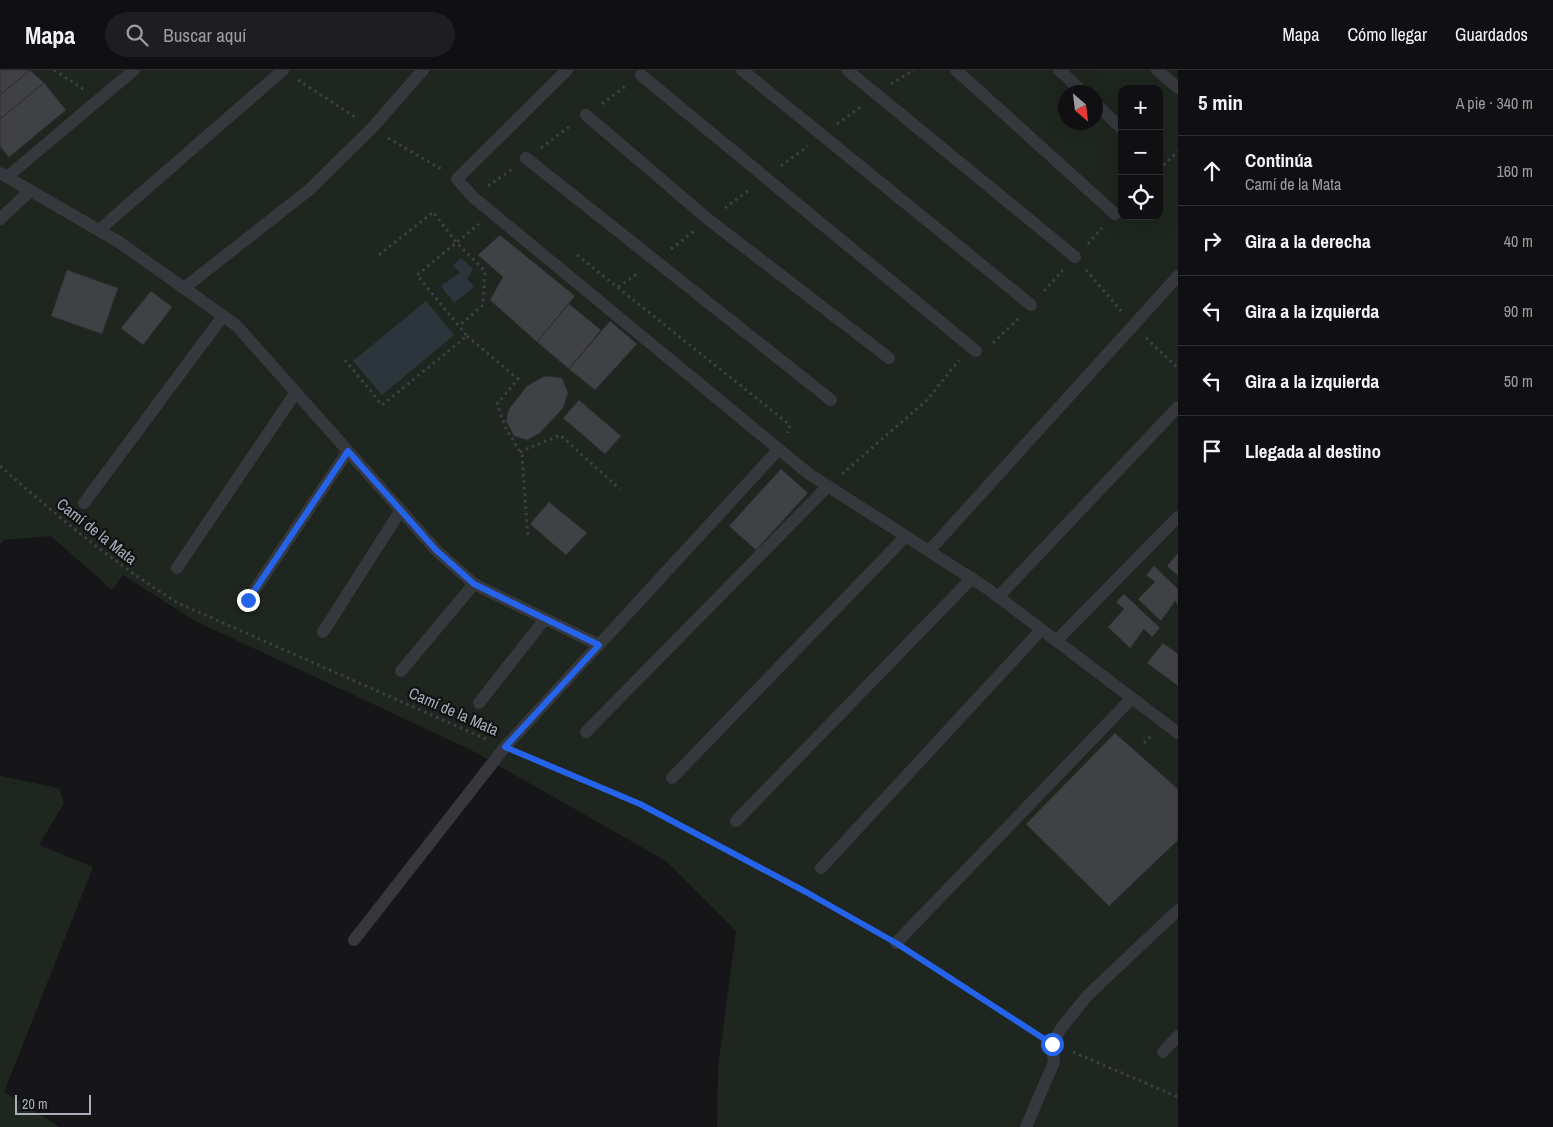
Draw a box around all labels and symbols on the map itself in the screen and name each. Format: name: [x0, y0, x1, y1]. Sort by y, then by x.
north arrow: [1058, 85, 1103, 130]
street label: Camí de la Mata: [52, 493, 142, 570]
route end: [237, 589, 260, 612]
street label: Camí de la Mata: [406, 681, 503, 741]
route start: [1041, 1033, 1064, 1056]
scale bar: [15, 1092, 91, 1115]

